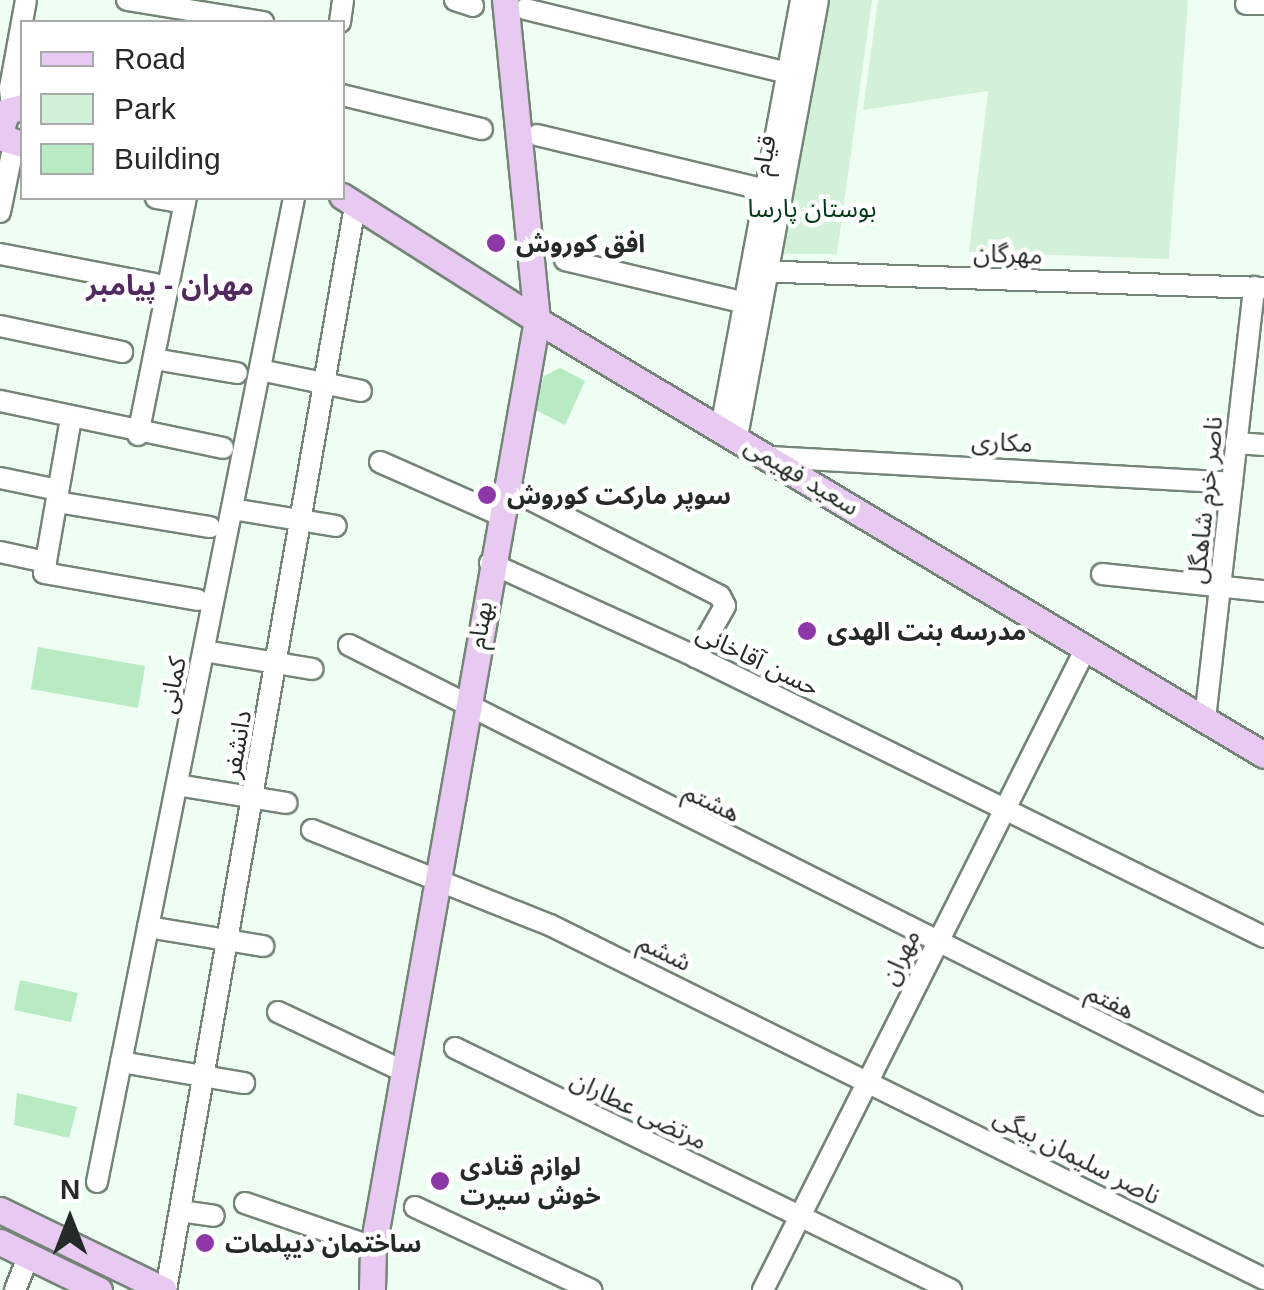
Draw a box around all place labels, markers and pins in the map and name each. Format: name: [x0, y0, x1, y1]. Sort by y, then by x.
place label: افق کوروش: [516, 228, 645, 258]
marker: افق کوروش: [485, 232, 507, 254]
place label: سوپر ماركت كوروش: [507, 480, 731, 510]
marker: سوپر ماركت كوروش: [476, 484, 498, 506]
place label: مدرسه بنت الهدی: [827, 616, 1026, 646]
marker: مدرسه بنت الهدی: [796, 620, 818, 642]
place label: لوازم قنادی خوش سیرت: [460, 1152, 601, 1211]
marker: لوازم قنادی خوش سیرت: [429, 1170, 451, 1192]
place label: ساختمان دیپلمات: [225, 1228, 422, 1258]
marker: ساختمان دیپلمات: [194, 1232, 216, 1254]

